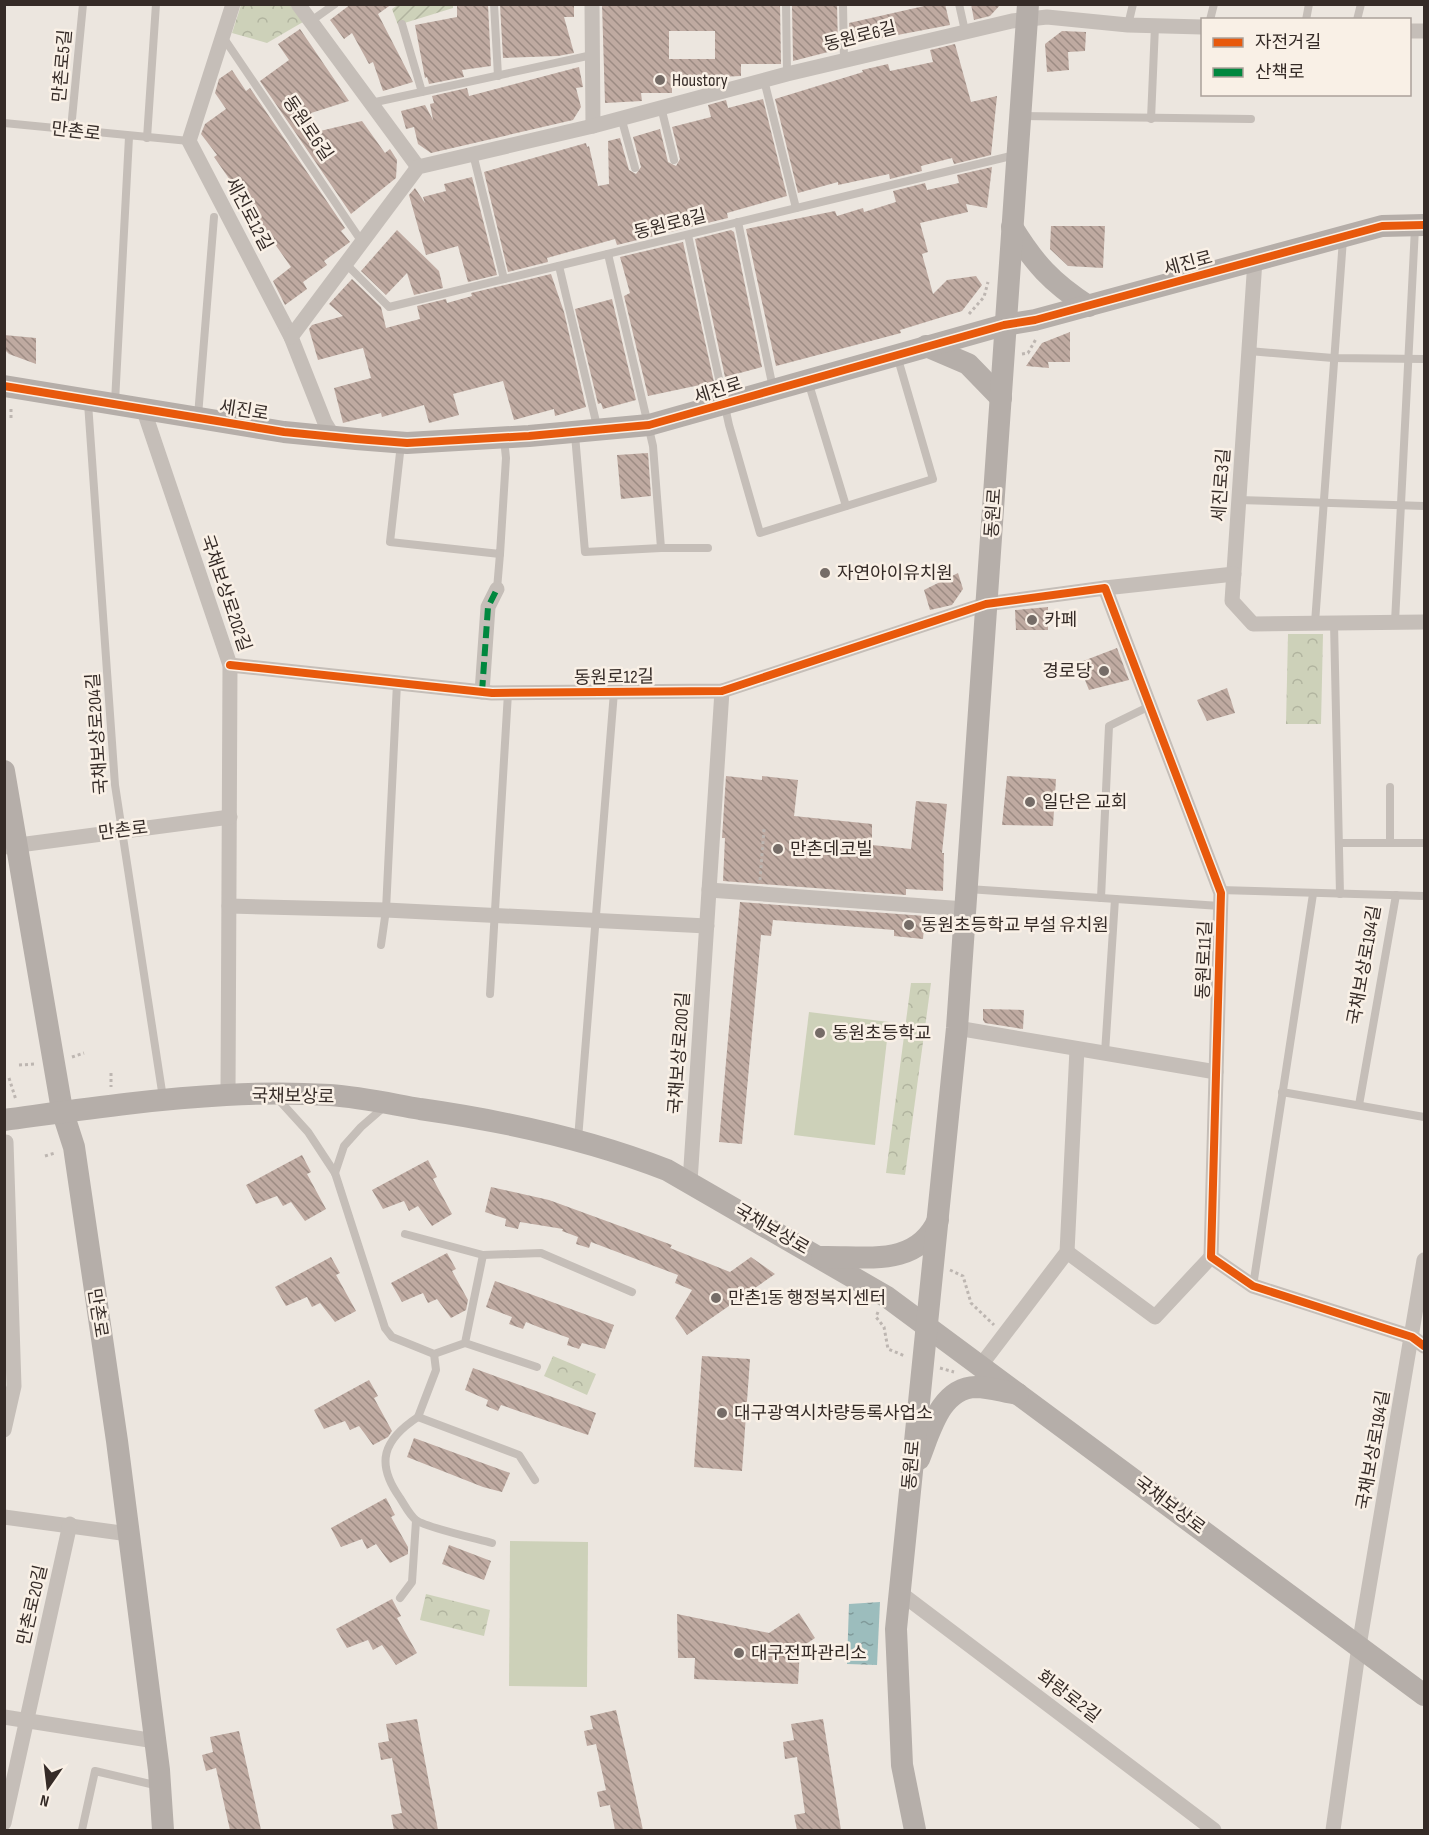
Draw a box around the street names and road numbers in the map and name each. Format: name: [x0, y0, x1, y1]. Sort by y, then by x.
street label: 동원로6길: [822, 17, 899, 56]
street label: 만촌로5길: [49, 29, 76, 104]
street label: 동원로6길: [278, 92, 337, 165]
street label: 만촌로: [50, 118, 102, 145]
street label: 세진로12길: [220, 174, 277, 255]
street label: 동원로8길: [632, 205, 709, 244]
street label: 세진로: [1161, 247, 1215, 280]
street label: 세진로: [691, 373, 745, 408]
street label: 세진로: [218, 396, 270, 425]
street label: 세진로3길: [1208, 447, 1235, 523]
street label: 동원로: [981, 488, 1006, 539]
street label: 국채보상로202길: [196, 532, 255, 654]
street label: 동원로12길: [574, 666, 654, 689]
street label: 국채보상로204길: [83, 672, 112, 796]
street label: 만촌로: [97, 817, 149, 844]
street label: 국채보상로194길: [1344, 904, 1385, 1027]
street label: 동원로11길: [1193, 920, 1216, 1000]
street label: 국채보상로200길: [665, 991, 694, 1115]
street label: 국채보상로: [251, 1085, 335, 1108]
street label: 국채보상로: [731, 1200, 813, 1259]
street label: 만촌로: [83, 1287, 112, 1339]
street label: 국채보상로194길: [1353, 1389, 1394, 1512]
street label: 동원로: [899, 1439, 924, 1491]
street label: 국채보상로: [1130, 1472, 1209, 1539]
street label: 만촌로20길: [13, 1563, 52, 1647]
street label: 화랑로2길: [1033, 1666, 1104, 1727]

